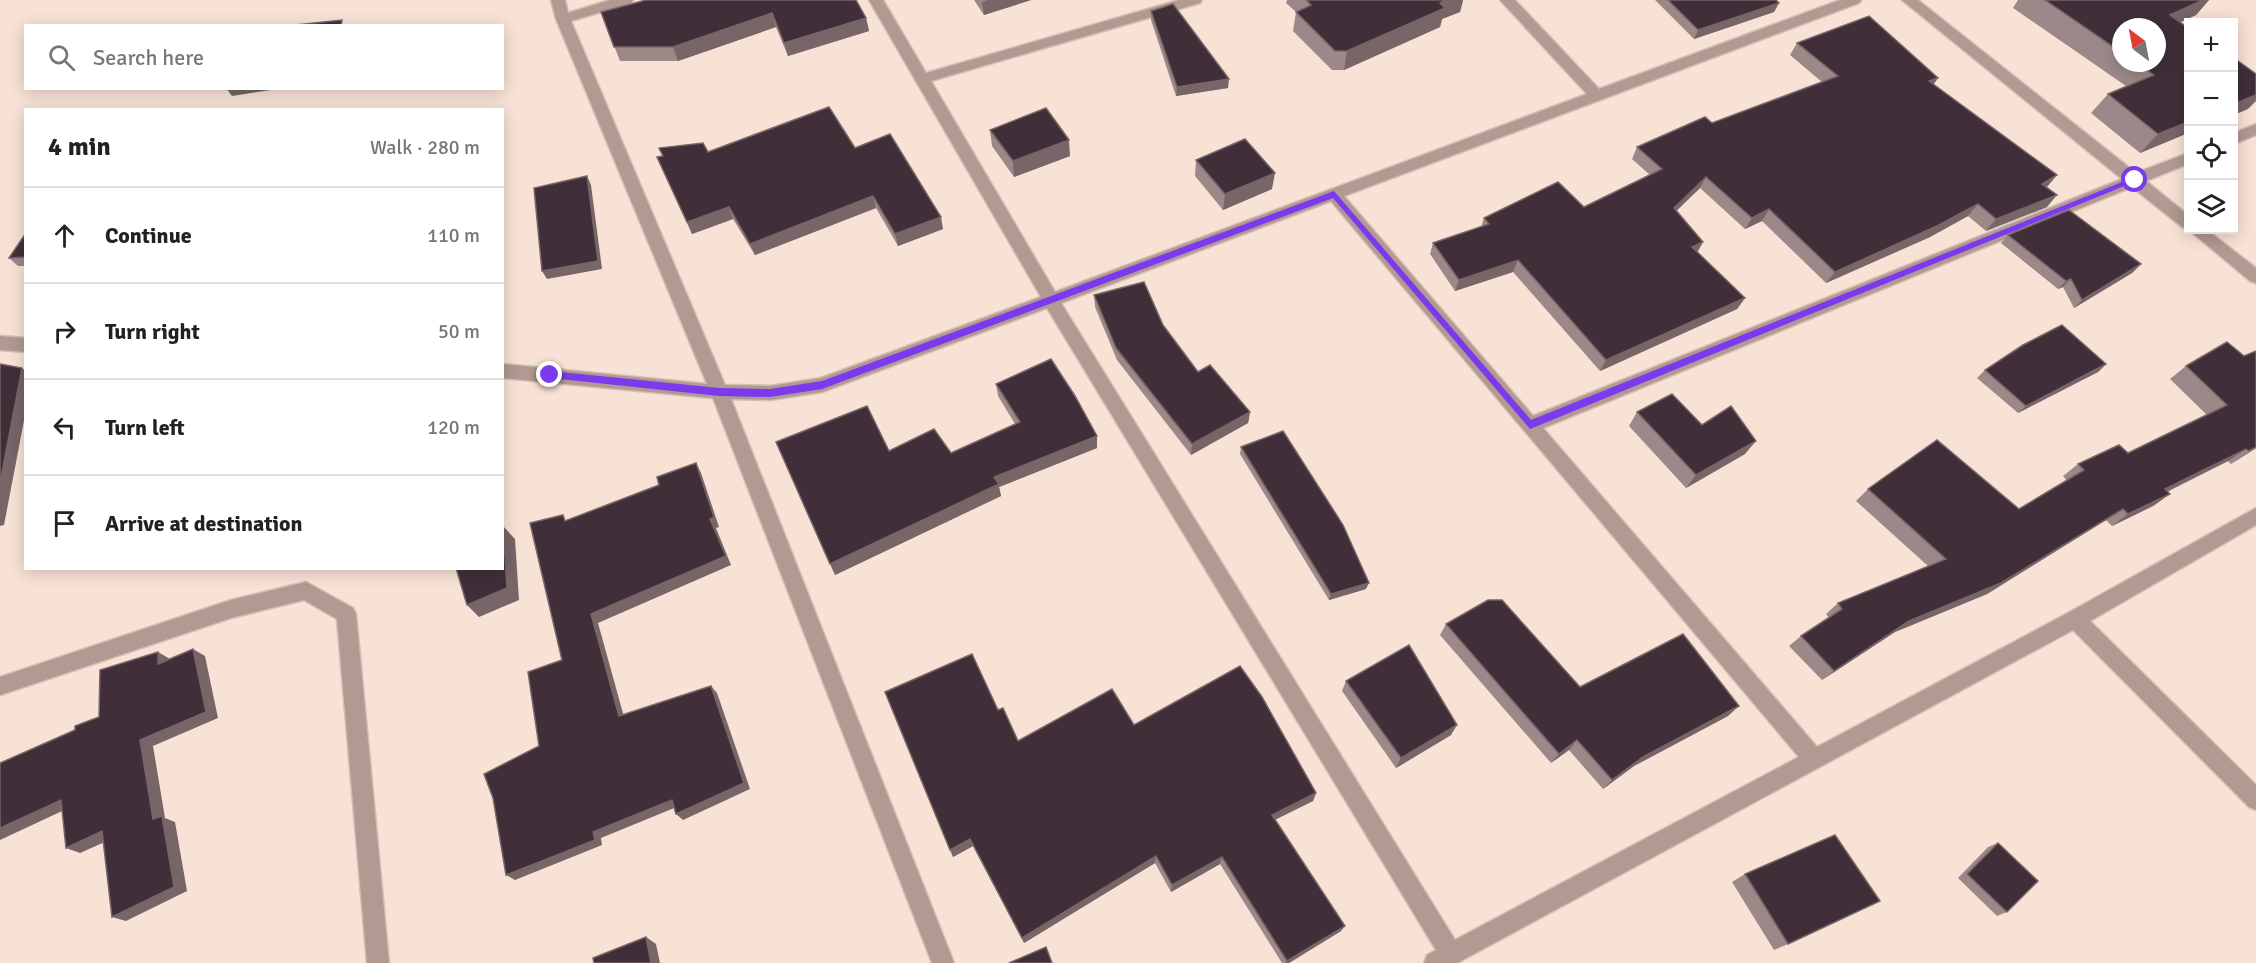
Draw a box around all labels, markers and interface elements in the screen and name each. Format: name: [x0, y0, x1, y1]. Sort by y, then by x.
north arrow: [2112, 18, 2166, 72]
map controls: [2184, 18, 2238, 234]
button: +: [2184, 18, 2238, 72]
search box: [24, 24, 504, 90]
icon: search: [45, 41, 78, 74]
text: Search here: [93, 44, 204, 71]
button: −: [2184, 72, 2238, 126]
button: locate: [2184, 126, 2238, 180]
text: 4 min: [48, 131, 111, 163]
text: Walk · 280 m: [370, 135, 480, 160]
route start: [2121, 166, 2147, 192]
button: layers: [2184, 180, 2238, 234]
icon: ahead: [48, 219, 81, 252]
text: Continue: [105, 222, 192, 249]
text: 110 m: [427, 223, 480, 248]
icon: right: [48, 315, 81, 348]
text: Turn right: [105, 318, 200, 345]
text: 50 m: [438, 319, 480, 344]
route end: [536, 361, 562, 387]
icon: left: [48, 411, 81, 444]
text: Turn left: [105, 414, 185, 441]
text: 120 m: [427, 415, 480, 440]
icon: arrive: [48, 507, 81, 540]
text: Arrive at destination: [105, 510, 302, 537]

